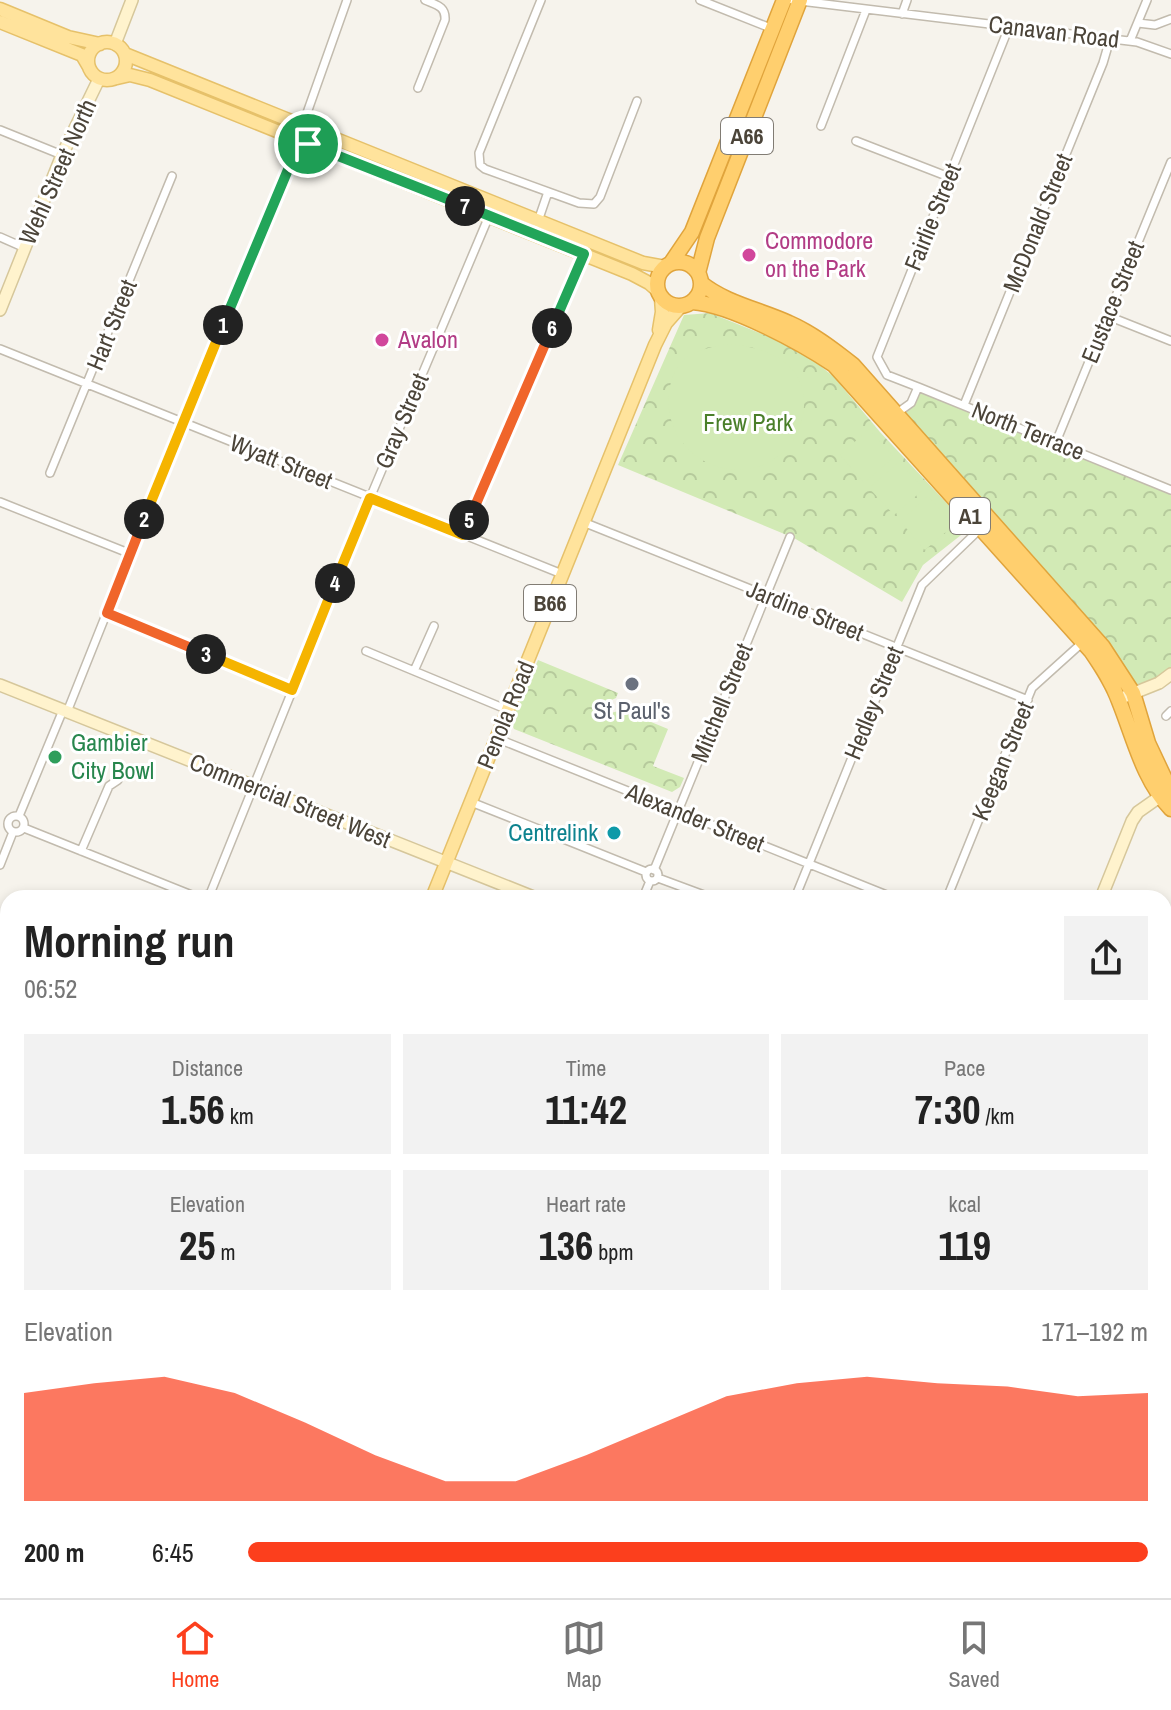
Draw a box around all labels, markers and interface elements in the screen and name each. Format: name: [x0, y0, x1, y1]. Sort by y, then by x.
street label: Canavan Road: [987, 7, 1121, 55]
street label: Wehl Street North: [11, 94, 103, 249]
pin: [274, 110, 342, 178]
road number: A66: [721, 118, 773, 154]
icon: arrive: [286, 122, 330, 166]
street label: McDonald Street: [995, 148, 1080, 297]
street label: Fairlie Street: [896, 158, 968, 275]
pin: 7: [445, 186, 485, 226]
text: 7: [460, 191, 470, 221]
place label: Commodore on the Park: [765, 224, 873, 284]
street label: Eustace Street: [1073, 235, 1151, 367]
marker: Commodore on the Park: [740, 246, 758, 264]
street label: Hart Street: [78, 274, 144, 375]
pin: 1: [203, 305, 243, 345]
pin: 6: [532, 308, 572, 348]
text: 1: [218, 310, 228, 340]
text: 6: [547, 313, 557, 343]
place label: Avalon: [397, 323, 458, 355]
marker: Avalon: [373, 331, 391, 349]
street label: Gray Street: [367, 368, 436, 473]
street label: North Terrace: [967, 393, 1089, 467]
park label: Frew Park: [703, 406, 793, 438]
street label: Wyatt Street: [225, 426, 338, 496]
road number: A1: [950, 498, 990, 534]
pin: 2: [124, 499, 164, 539]
pin: 5: [449, 500, 489, 540]
text: 2: [139, 504, 149, 534]
text: 5: [464, 505, 474, 535]
pin: 4: [315, 563, 355, 603]
text: 4: [330, 568, 340, 598]
street label: Jardine Street: [742, 572, 869, 648]
road number: B66: [524, 585, 576, 621]
pin: 3: [186, 634, 226, 674]
street label: Mitchell Street: [683, 638, 760, 767]
text: 3: [201, 639, 211, 669]
street label: Hedley Street: [836, 641, 910, 764]
street label: Penola Road: [469, 656, 541, 773]
marker: St Paul's: [623, 675, 641, 693]
place label: St Paul's: [593, 694, 671, 726]
street label: Keegan Street: [964, 696, 1041, 825]
place label: Gambier City Bowl: [71, 726, 154, 786]
street label: Commercial Street West: [185, 745, 396, 855]
marker: Gambier City Bowl: [46, 748, 64, 766]
street label: Alexander Street: [620, 774, 770, 860]
place label: Centrelink: [508, 816, 598, 848]
marker: Centrelink: [605, 824, 623, 842]
text: Morning run: [24, 911, 234, 971]
button: share: [1064, 916, 1148, 1000]
text: 06:52: [24, 971, 77, 1006]
text: Distance: [172, 1053, 243, 1083]
text: Time: [566, 1053, 606, 1083]
text: Pace: [944, 1053, 985, 1083]
text: 1.56: [161, 1083, 225, 1136]
text: 11:42: [545, 1083, 627, 1136]
text: 7:30: [915, 1083, 980, 1136]
text: km: [225, 1101, 254, 1131]
text: /km: [980, 1101, 1015, 1131]
text: Elevation: [170, 1189, 245, 1219]
text: Heart rate: [546, 1189, 626, 1219]
text: kcal: [949, 1189, 981, 1219]
text: 25: [179, 1219, 216, 1272]
text: 136: [539, 1219, 593, 1272]
text: 119: [938, 1219, 991, 1272]
text: m: [216, 1237, 236, 1267]
text: bpm: [593, 1237, 633, 1267]
text: Elevation: [24, 1314, 113, 1349]
text: 171–192 m: [1041, 1314, 1148, 1349]
text: 200 m: [24, 1535, 84, 1570]
text: 6:45: [152, 1535, 194, 1570]
tab: Home: [171, 1616, 219, 1694]
tab: Map: [562, 1616, 606, 1694]
tab: Saved: [949, 1616, 1000, 1694]

